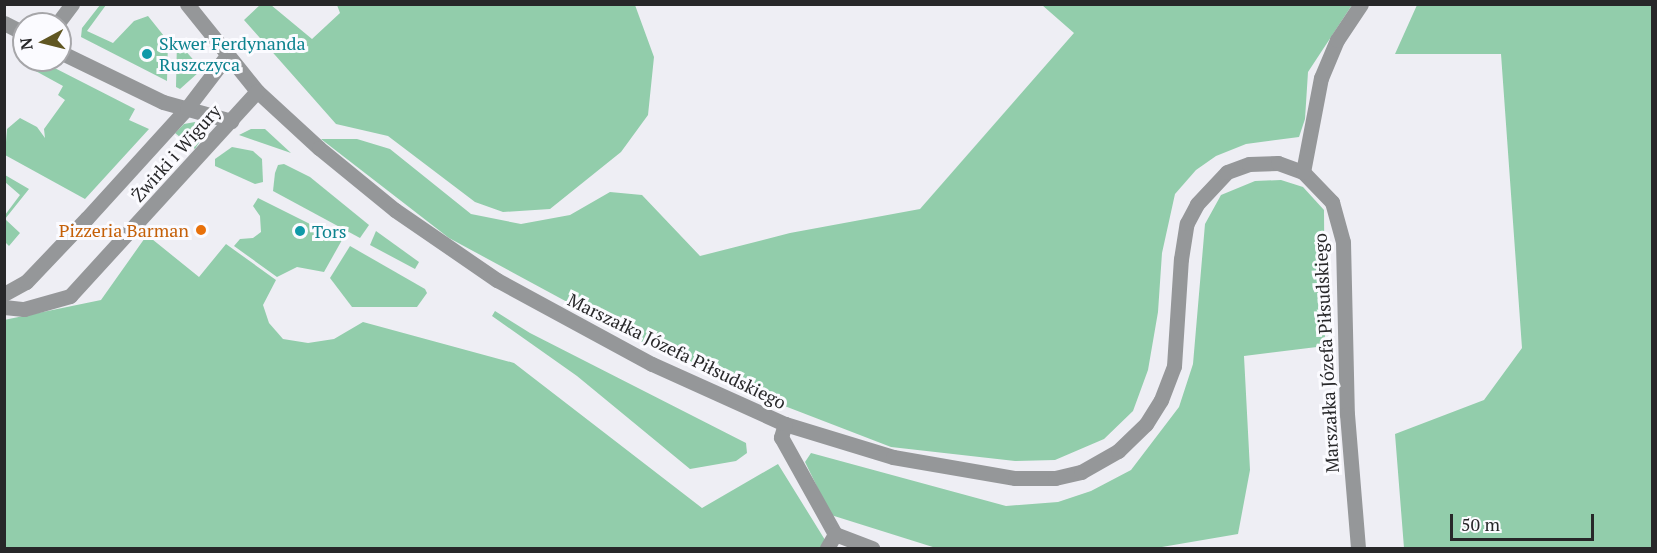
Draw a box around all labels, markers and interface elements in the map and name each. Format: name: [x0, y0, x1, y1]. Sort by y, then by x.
north arrow: [12, 12, 72, 72]
place label: Skwer Ferdynanda Ruszczyca: [159, 33, 306, 76]
text: N: [14, 37, 38, 51]
marker: Skwer Ferdynanda Ruszczyca: [140, 47, 154, 61]
street label: Żwirki i Wigury: [127, 100, 225, 206]
place label: Pizzeria Barman: [59, 219, 189, 241]
place label: Tors: [312, 220, 347, 242]
marker: Pizzeria Barman: [194, 223, 208, 237]
marker: Tors: [293, 224, 307, 238]
street label: Marszałka Józefa Piłsudskiego: [1309, 233, 1343, 473]
street label: Marszałka Józefa Piłsudskiego: [564, 289, 790, 413]
scale bar: [1453, 502, 1597, 540]
text: 50 m: [1461, 512, 1500, 536]

